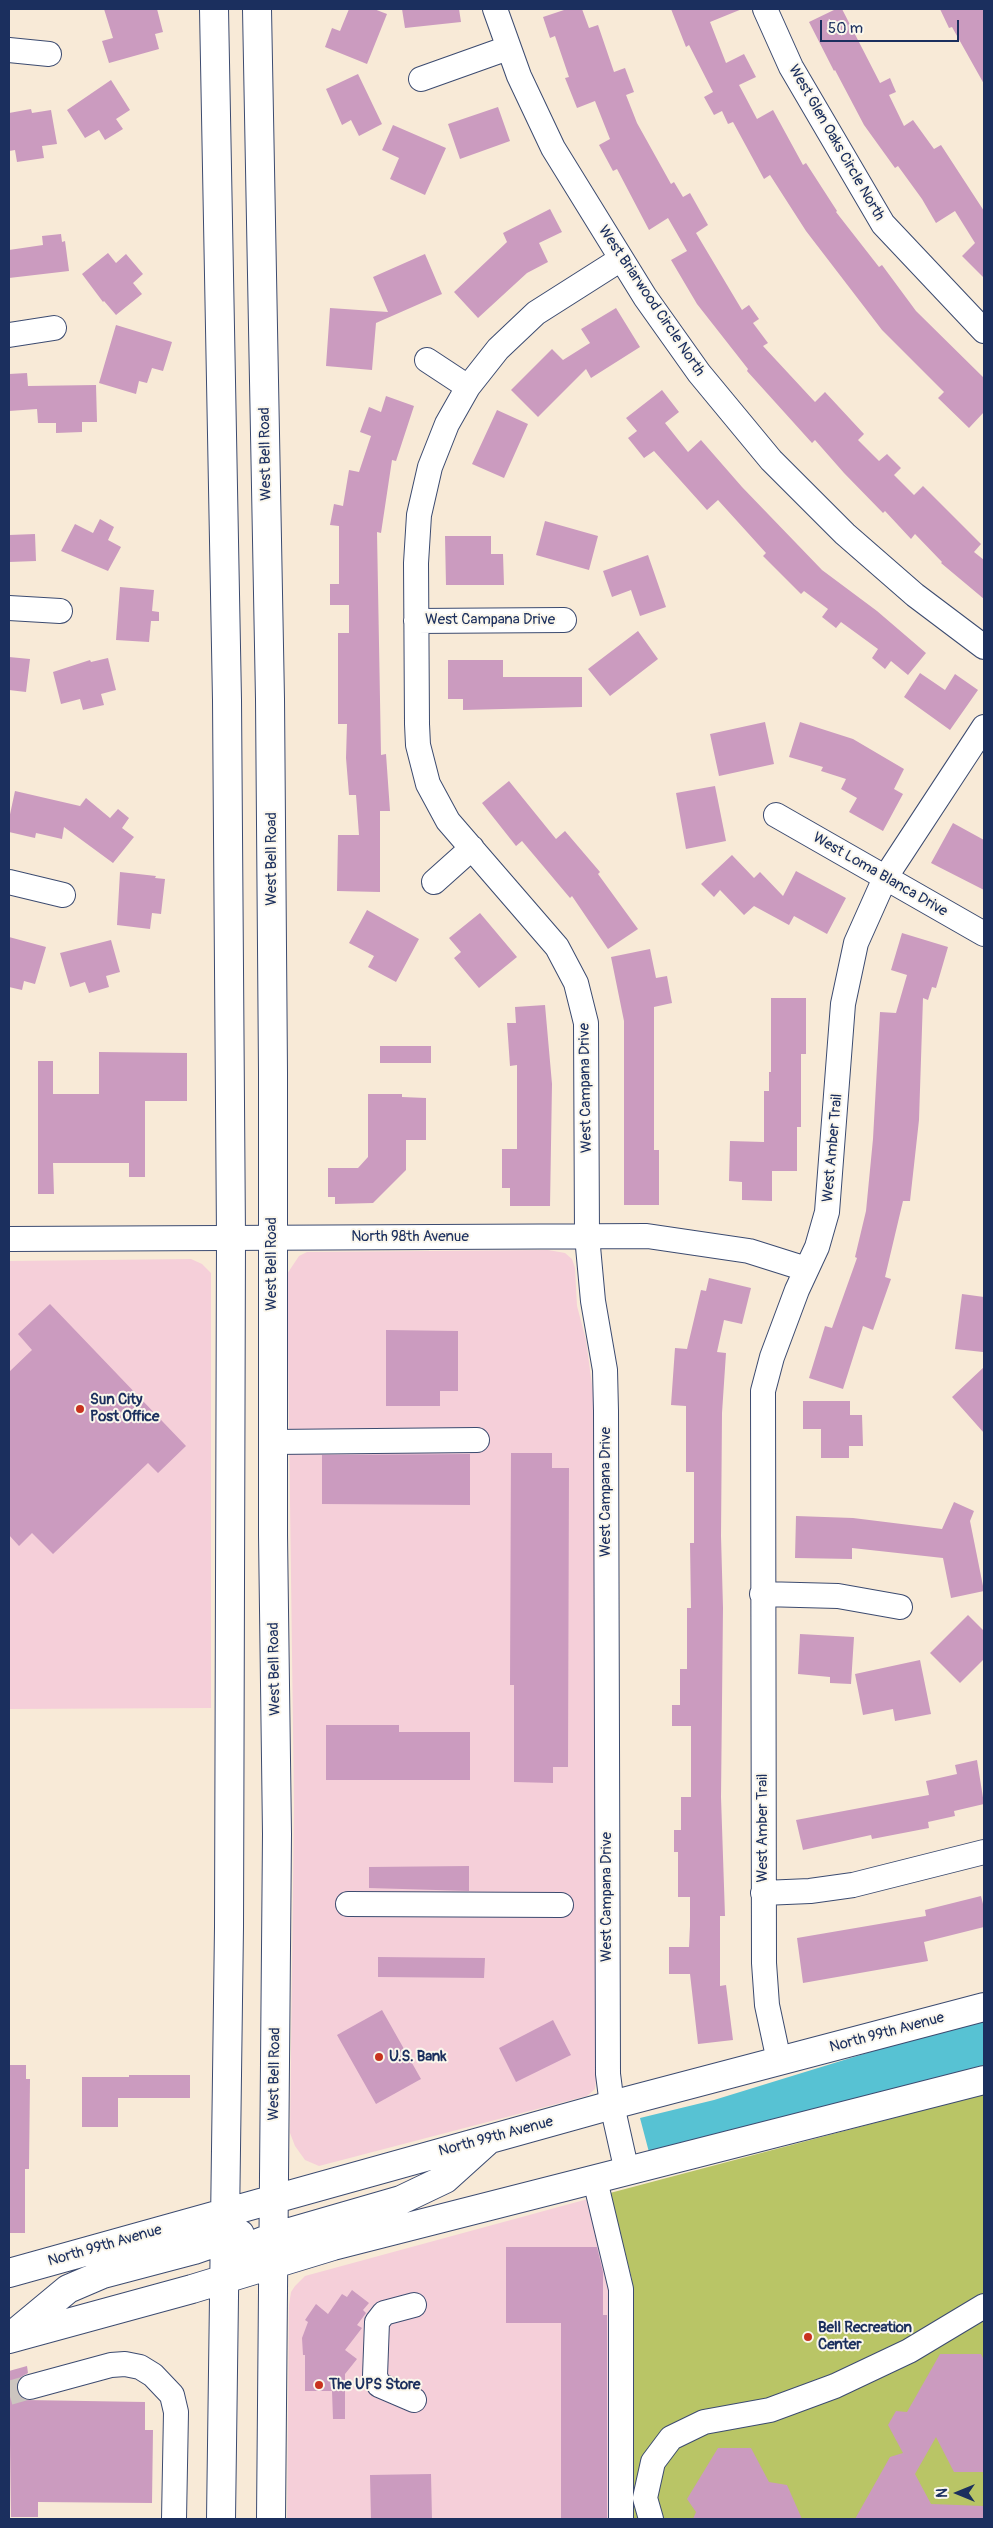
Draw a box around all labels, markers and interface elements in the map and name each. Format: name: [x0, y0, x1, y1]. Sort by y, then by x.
scale bar: [823, 10, 962, 42]
text: 50 m: [828, 19, 863, 38]
street label: West Glen Oaks Circle North: [784, 62, 888, 224]
street label: West Briarwood Circle North: [594, 222, 708, 380]
street label: West Bell Road: [256, 407, 276, 501]
street label: West Campana Drive: [425, 611, 555, 629]
street label: West Bell Road: [263, 812, 281, 906]
street label: West Loma Blanca Drive: [809, 829, 951, 921]
street label: West Campana Drive: [576, 1023, 596, 1153]
street label: West Amber Trail: [819, 1093, 847, 1203]
street label: West Bell Road: [263, 1217, 281, 1311]
street label: North 98th Avenue: [351, 1228, 469, 1246]
place label: Sun City Post Office: [90, 1391, 159, 1426]
marker: Sun City Post Office: [74, 1403, 86, 1415]
street label: West Campana Drive: [597, 1427, 615, 1557]
street label: West Bell Road: [265, 1622, 285, 1716]
street label: West Amber Trail: [754, 1774, 772, 1882]
street label: West Campana Drive: [598, 1832, 616, 1962]
street label: North 99th Avenue: [828, 2009, 946, 2057]
street label: West Bell Road: [265, 2027, 285, 2121]
place label: U.S. Bank: [389, 2048, 447, 2066]
marker: U.S. Bank: [373, 2051, 385, 2063]
street label: North 99th Avenue: [437, 2113, 555, 2161]
street label: North 99th Avenue: [46, 2221, 164, 2271]
place label: Bell Recreation Center: [818, 2319, 912, 2354]
marker: Bell Recreation Center: [802, 2331, 814, 2343]
place label: The UPS Store: [329, 2376, 421, 2394]
marker: The UPS Store: [313, 2379, 325, 2391]
north arrow: [933, 2468, 983, 2518]
text: N: [934, 2488, 951, 2498]

